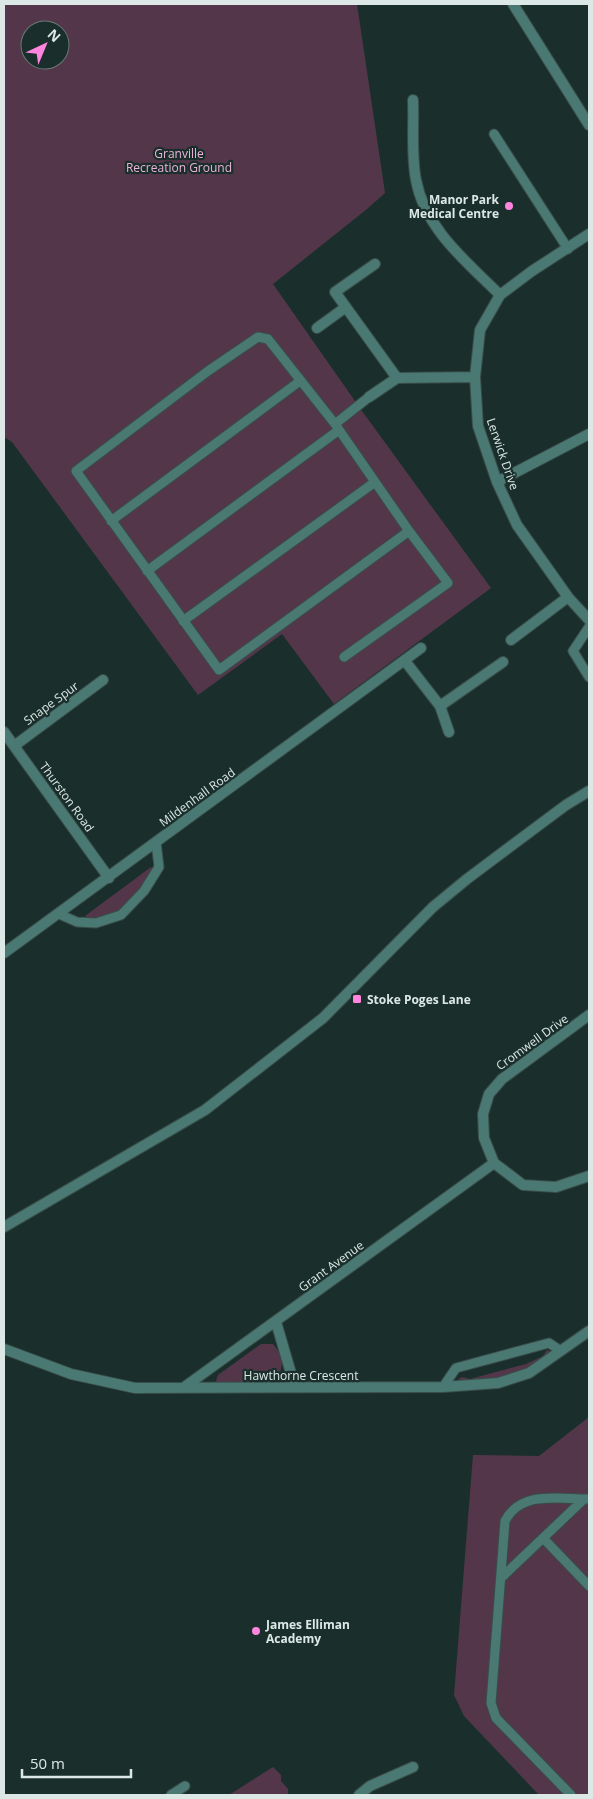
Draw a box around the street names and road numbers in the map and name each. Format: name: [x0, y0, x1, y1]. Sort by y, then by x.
street label: Lerwick Drive: [483, 416, 523, 492]
street label: Snape Spur: [20, 677, 82, 729]
street label: Thurston Road: [36, 759, 98, 835]
street label: Mildenhall Road: [156, 764, 238, 830]
street label: Cromwell Drive: [492, 1010, 572, 1074]
street label: Grant Avenue: [295, 1236, 367, 1295]
street label: Hawthorne Crescent: [244, 1367, 358, 1384]

